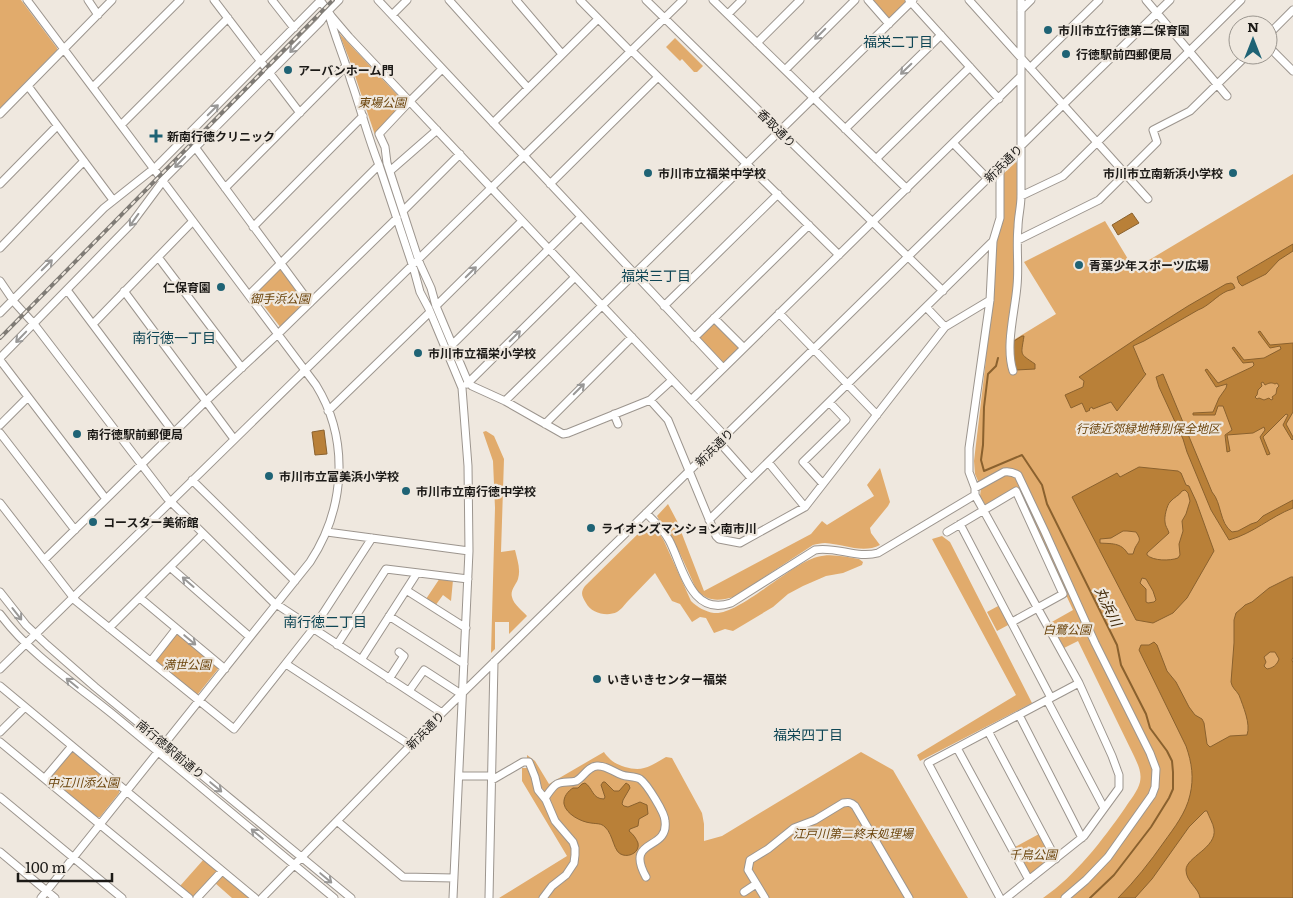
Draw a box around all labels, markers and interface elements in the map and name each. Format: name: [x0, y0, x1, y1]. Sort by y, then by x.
north arrow: [1228, 15, 1278, 65]
text: N: [1247, 16, 1259, 36]
place label: 市川市立行徳第二保育園: [1058, 21, 1190, 39]
marker: 市川市立行徳第二保育園: [1042, 24, 1054, 36]
one-way arrow: [814, 28, 826, 41]
district label: 福栄二丁目: [863, 31, 933, 51]
one-way arrow: [289, 41, 301, 54]
place label: 行徳駅前四郵便局: [1076, 45, 1172, 63]
marker: 行徳駅前四郵便局: [1060, 48, 1072, 60]
place label: アーバンホーム門: [298, 61, 393, 79]
one-way arrow: [900, 63, 912, 75]
marker: アーバンホーム門: [282, 64, 294, 76]
park label: 東場公園: [358, 93, 408, 111]
one-way arrow: [207, 104, 219, 116]
street label: 香取通り: [754, 105, 800, 151]
place label: 新南行徳クリニック: [167, 127, 275, 145]
marker: 新南行徳クリニック: [149, 129, 163, 143]
street label: 新浜通り: [979, 140, 1027, 186]
one-way arrow: [174, 156, 186, 169]
place label: 市川市立福栄中学校: [658, 164, 766, 182]
place label: 市川市立南新浜小学校: [1103, 164, 1223, 182]
marker: 市川市立福栄中学校: [642, 167, 654, 179]
marker: 市川市立南新浜小学校: [1227, 167, 1239, 179]
one-way arrow: [129, 213, 139, 227]
place label: 青葉少年スポーツ広場: [1089, 256, 1209, 274]
one-way arrow: [41, 259, 53, 271]
marker: 青葉少年スポーツ広場: [1073, 259, 1085, 271]
district label: 福栄三丁目: [621, 265, 691, 285]
one-way arrow: [464, 266, 477, 278]
place label: 仁保育園: [163, 278, 211, 296]
marker: 仁保育園: [215, 281, 227, 293]
park label: 御手浜公園: [250, 289, 312, 307]
district label: 南行徳一丁目: [132, 327, 216, 347]
one-way arrow: [509, 330, 522, 342]
one-way arrow: [15, 331, 27, 343]
place label: 市川市立福栄小学校: [428, 344, 536, 362]
marker: 市川市立福栄小学校: [412, 347, 424, 359]
one-way arrow: [573, 383, 585, 396]
park label: 行徳近郊緑地特別保全地区: [1076, 419, 1222, 437]
street label: 新浜通り: [690, 424, 738, 470]
place label: 南行徳駅前郵便局: [87, 425, 183, 443]
marker: 南行徳駅前郵便局: [71, 428, 83, 440]
place label: 市川市立富美浜小学校: [279, 467, 399, 485]
marker: 市川市立富美浜小学校: [263, 470, 275, 482]
place label: 市川市立南行徳中学校: [416, 482, 536, 500]
marker: 市川市立南行徳中学校: [400, 485, 412, 497]
place label: コースター美術館: [103, 513, 198, 531]
marker: コースター美術館: [87, 516, 99, 528]
place label: ライオンズマンション南市川: [601, 519, 757, 537]
marker: ライオンズマンション南市川: [585, 522, 597, 534]
one-way arrow: [181, 576, 194, 588]
water label: 丸浜川: [1091, 583, 1128, 631]
one-way arrow: [11, 607, 22, 620]
district label: 南行徳二丁目: [283, 611, 367, 631]
park label: 白鷺公園: [1043, 620, 1093, 638]
one-way arrow: [184, 635, 197, 646]
park label: 満世公園: [163, 655, 213, 673]
place label: いきいきセンター福栄: [607, 670, 727, 688]
marker: いきいきセンター福栄: [591, 673, 603, 685]
one-way arrow: [66, 678, 79, 689]
street label: 新浜通り: [402, 707, 448, 753]
street label: 南行徳駅前通り: [133, 715, 209, 783]
district label: 福栄四丁目: [773, 724, 843, 744]
park label: 中江川添公園: [47, 773, 121, 791]
one-way arrow: [209, 781, 222, 792]
park label: 江戸川第二終末処理場: [793, 824, 915, 842]
one-way arrow: [251, 828, 264, 839]
park label: 千鳥公園: [1009, 845, 1059, 863]
scale bar: [18, 850, 111, 882]
text: 100 m: [25, 855, 66, 878]
one-way arrow: [319, 872, 332, 883]

